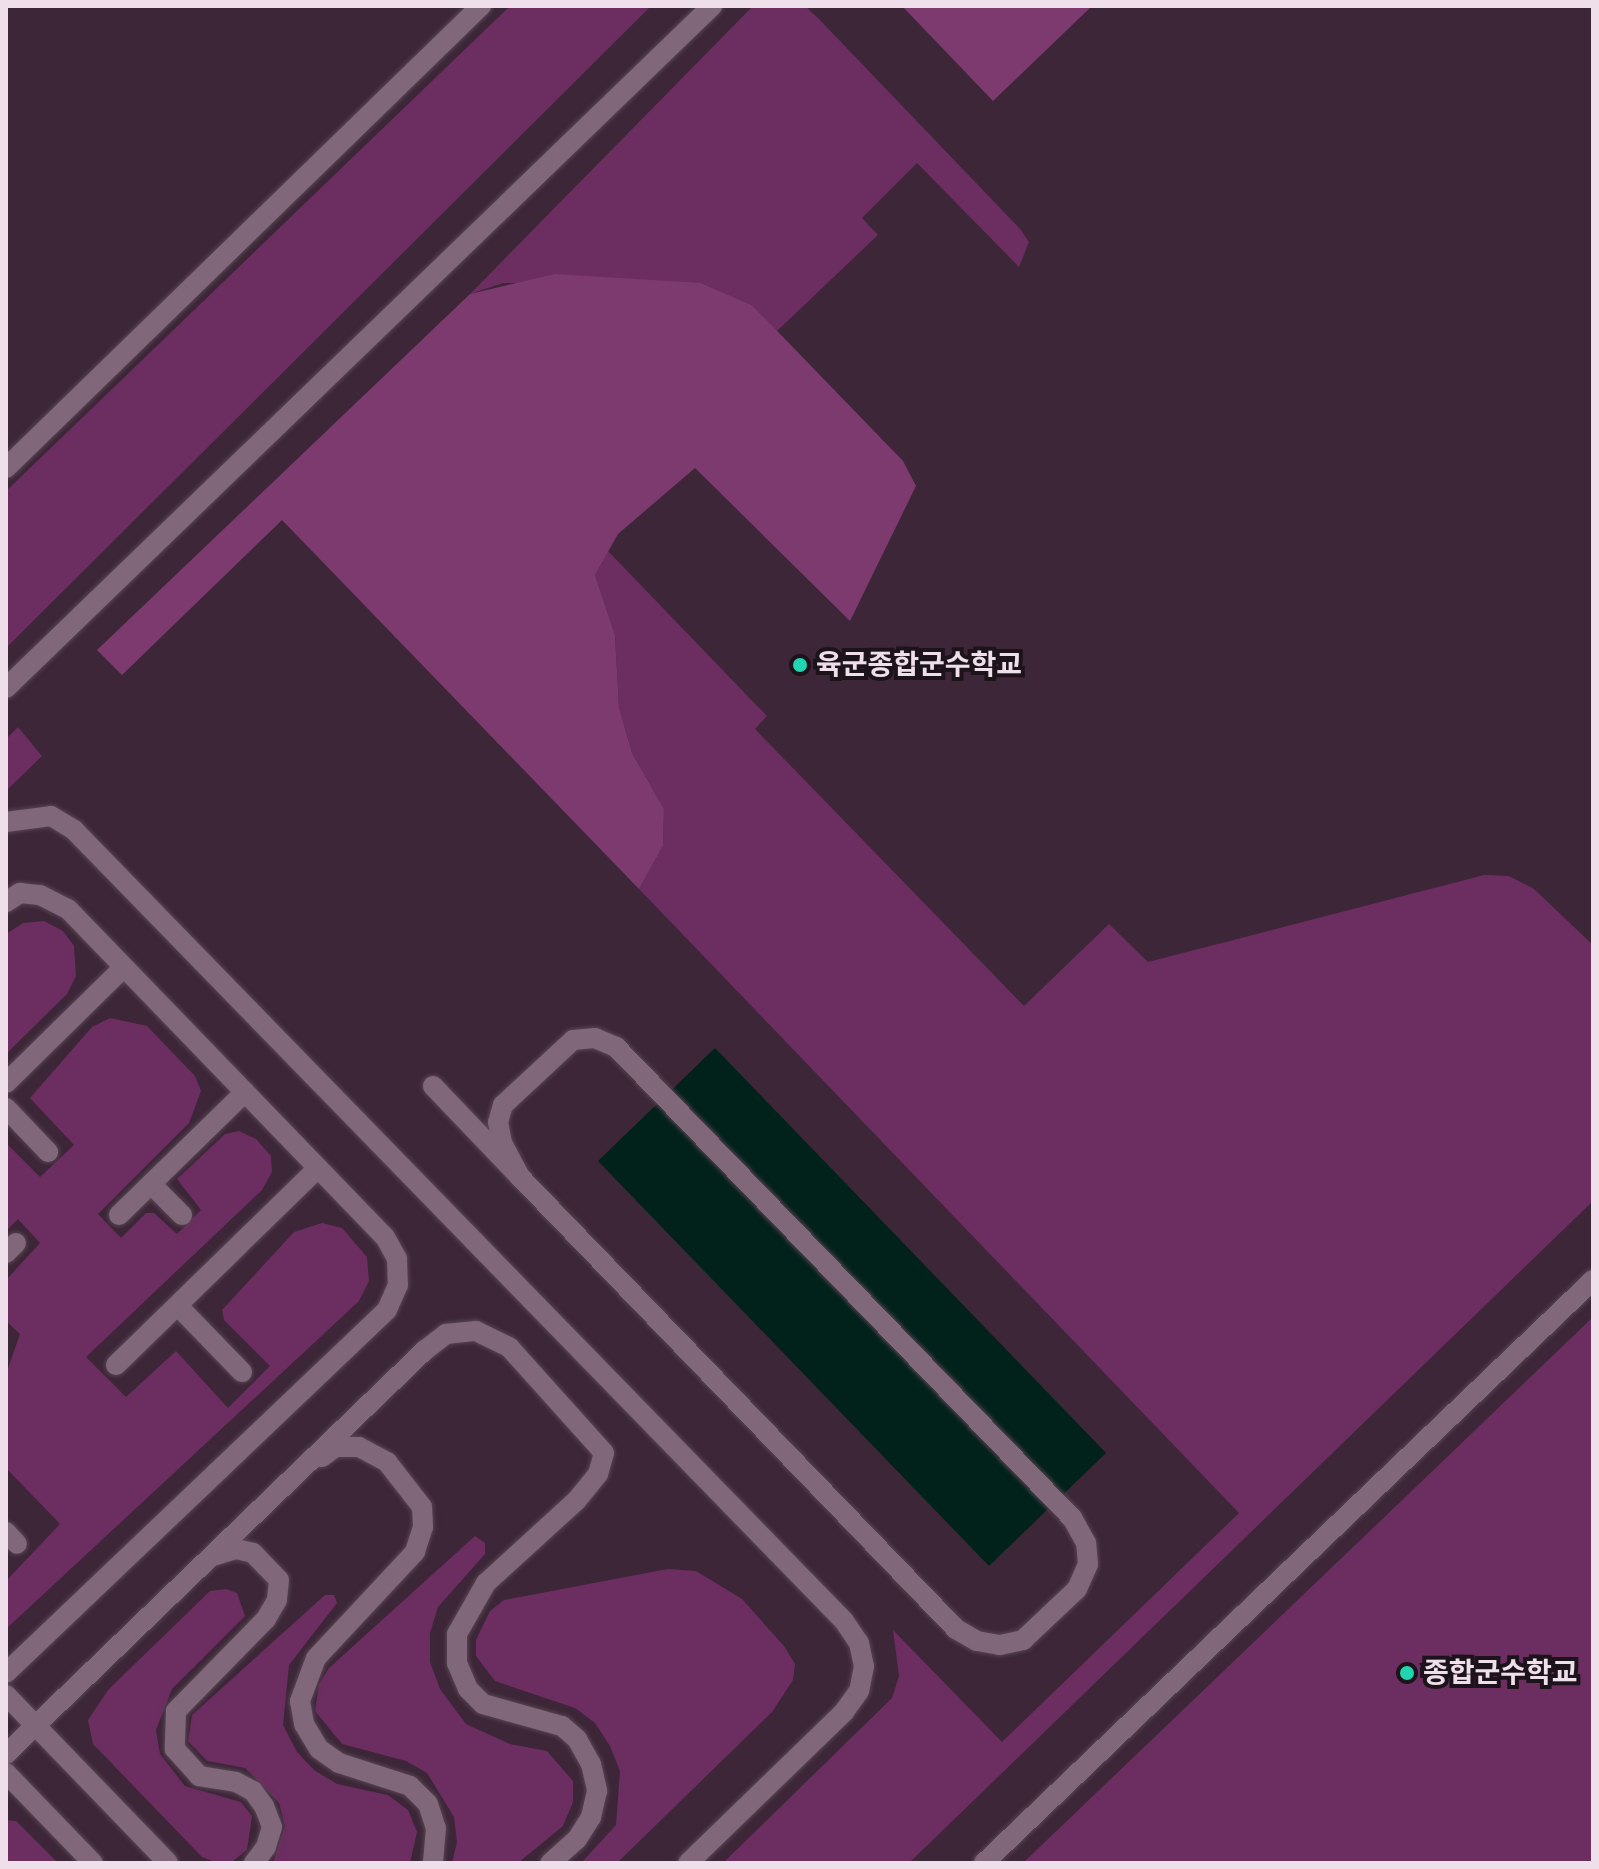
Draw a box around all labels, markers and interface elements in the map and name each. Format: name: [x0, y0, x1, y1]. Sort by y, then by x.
place label: 육군종합군수학교: [816, 648, 1022, 682]
marker: 육군종합군수학교: [791, 656, 809, 674]
place label: 종합군수학교: [1423, 1656, 1578, 1690]
marker: 종합군수학교: [1398, 1664, 1416, 1682]

